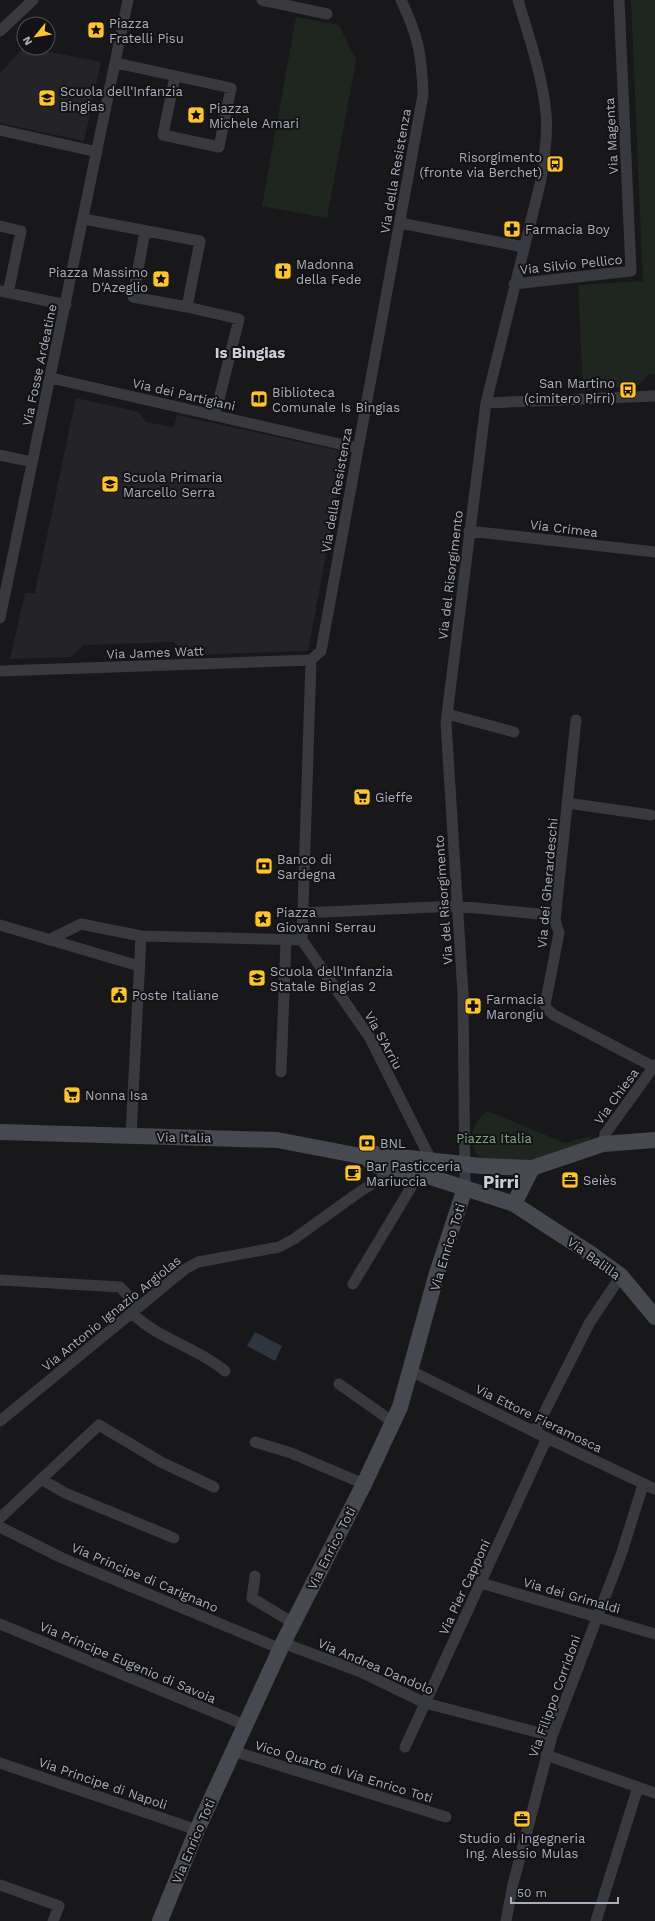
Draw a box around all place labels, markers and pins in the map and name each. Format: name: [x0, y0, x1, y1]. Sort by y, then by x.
place label: Piazza Fratelli Pisu: [109, 16, 184, 46]
place icon: Piazza Fratelli Pisu: [86, 20, 106, 40]
place label: Scuola dell'Infanzia Bingias: [60, 84, 184, 114]
school or university icon: Scuola dell'Infanzia Bingias: [37, 88, 57, 108]
place label: Piazza Michele Amari: [209, 101, 299, 131]
place icon: Piazza Michele Amari: [186, 105, 206, 125]
place label: Risorgimento (fronte via Berchet): [420, 150, 542, 180]
bus stop icon: Risorgimento (fronte via Berchet): [545, 154, 565, 174]
pharmacy icon: Farmacia Boy: [502, 219, 522, 239]
place label: Farmacia Boy: [525, 222, 610, 237]
place label: Madonna della Fede: [296, 257, 361, 287]
church icon: Madonna della Fede: [273, 261, 293, 281]
place label: Piazza Massimo D'Azeglio: [48, 265, 148, 295]
place icon: Piazza Massimo D'Azeglio: [151, 269, 171, 289]
place label: San Martino (cimitero Pirri): [524, 376, 615, 406]
bus stop icon: San Martino (cimitero Pirri): [618, 380, 638, 400]
place label: Biblioteca Comunale Is Bingias: [272, 385, 400, 415]
library icon: Biblioteca Comunale Is Bingias: [249, 389, 269, 409]
place label: Scuola Primaria Marcello Serra: [123, 470, 223, 500]
school or university icon: Scuola Primaria Marcello Serra: [100, 474, 120, 494]
supermarket icon: Gieffe: [352, 787, 372, 807]
place label: Gieffe: [375, 790, 413, 805]
place label: Banco di Sardegna: [277, 852, 336, 882]
bank icon: Banco di Sardegna: [254, 856, 274, 876]
place label: Piazza Giovanni Serrau: [276, 905, 376, 935]
place icon: Piazza Giovanni Serrau: [253, 909, 273, 929]
place label: Scuola dell'Infanzia Statale Bingias 2: [270, 964, 394, 994]
school or university icon: Scuola dell'Infanzia Statale Bingias 2: [247, 968, 267, 988]
public building icon: Poste Italiane: [109, 985, 129, 1005]
place label: Poste Italiane: [132, 988, 219, 1003]
place label: Farmacia Marongiu: [486, 992, 544, 1022]
pharmacy icon: Farmacia Marongiu: [463, 996, 483, 1016]
supermarket icon: Nonna Isa: [62, 1085, 82, 1105]
place label: Nonna Isa: [85, 1088, 148, 1103]
bank icon: BNL: [357, 1133, 377, 1153]
place label: BNL: [380, 1136, 406, 1151]
place label: Bar Pasticceria Mariuccia: [366, 1159, 461, 1189]
cafe icon: Bar Pasticceria Mariuccia: [343, 1163, 363, 1183]
office icon: Seiès: [560, 1170, 580, 1190]
place label: Seiès: [583, 1173, 617, 1188]
office icon: Studio di Ingegneria Ing. Alessio Mulas: [512, 1809, 532, 1829]
place label: Studio di Ingegneria Ing. Alessio Mulas: [459, 1831, 586, 1861]

